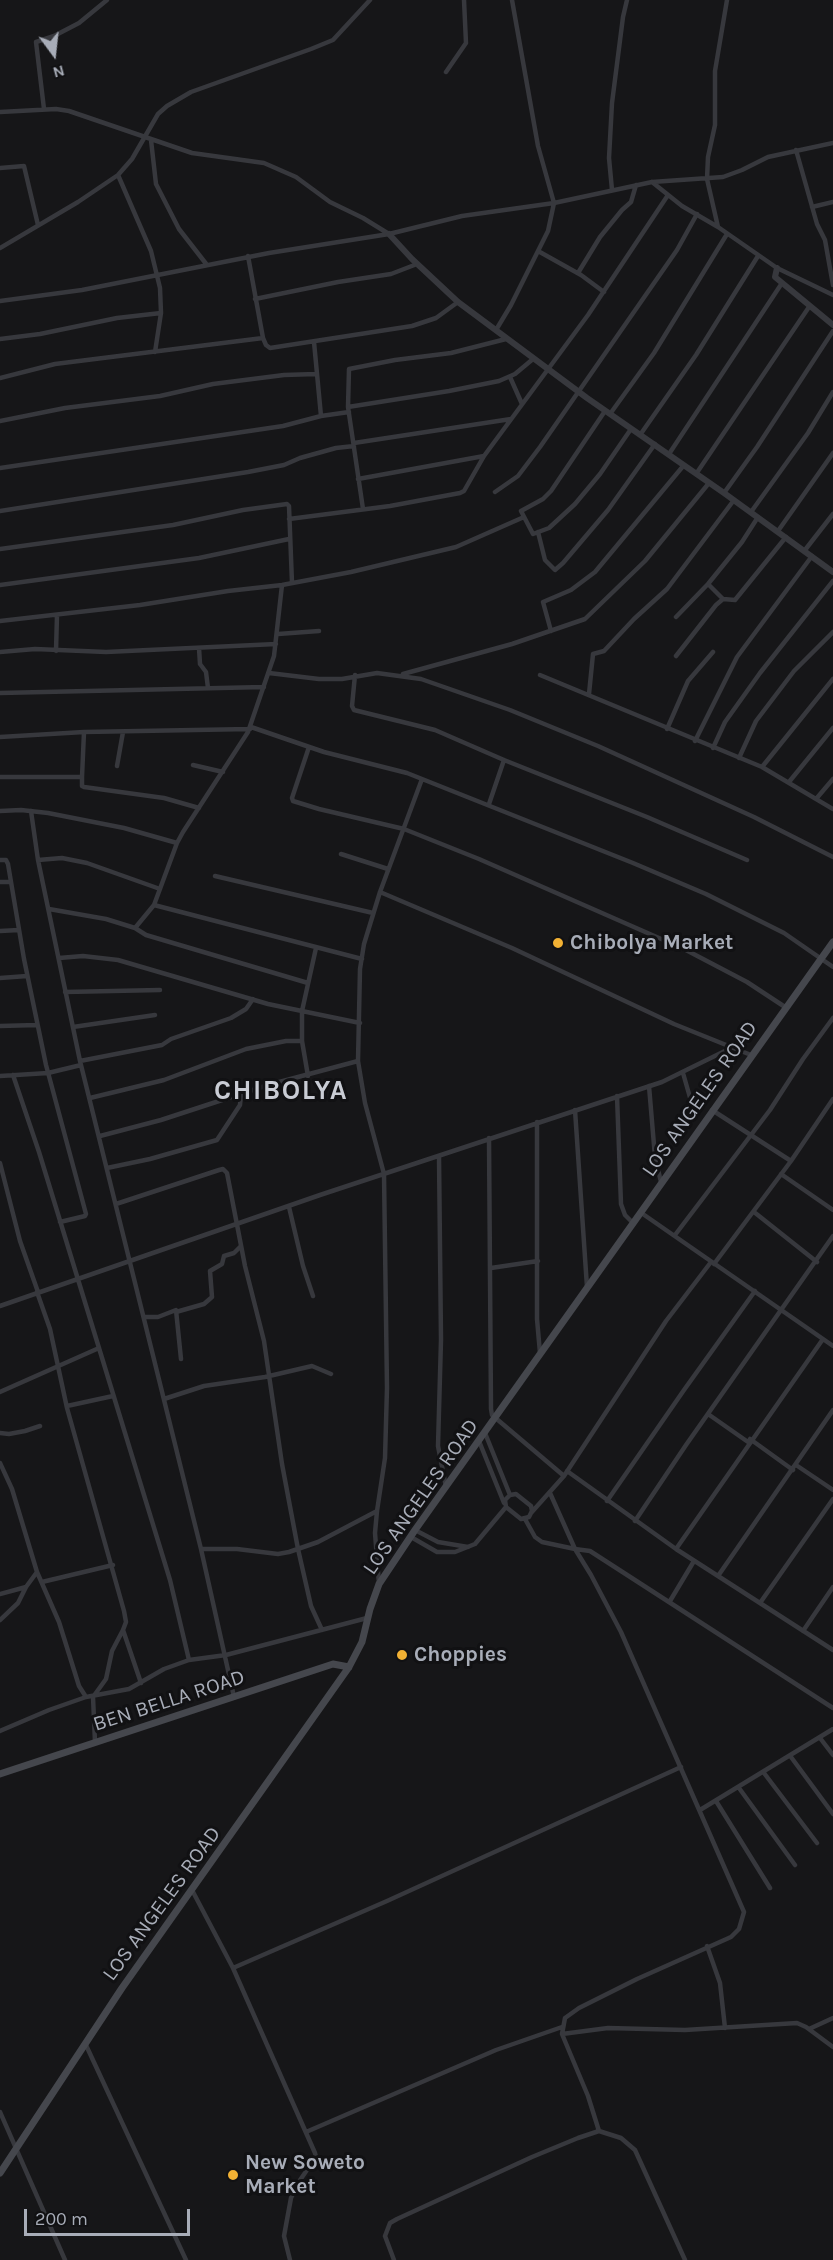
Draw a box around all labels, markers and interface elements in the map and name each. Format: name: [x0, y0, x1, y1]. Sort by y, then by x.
north arrow: [24, 24, 84, 84]
text: N: [51, 61, 67, 83]
place label: Chibolya Market: [570, 930, 733, 956]
marker: Chibolya Market: [551, 936, 565, 950]
street label: LOS ANGELES ROAD: [637, 1016, 763, 1182]
district label: CHIBOLYA: [214, 1075, 348, 1107]
street label: LOS ANGELES ROAD: [358, 1414, 484, 1580]
place label: Choppies: [414, 1642, 507, 1668]
marker: Choppies: [395, 1648, 409, 1662]
street label: BEN BELLA ROAD: [90, 1665, 248, 1737]
street label: LOS ANGELES ROAD: [98, 1822, 226, 1986]
place label: New Soweto Market: [245, 2150, 365, 2200]
marker: New Soweto Market: [226, 2168, 240, 2182]
scale bar: [27, 2197, 194, 2235]
text: 200 m: [35, 2208, 88, 2230]

